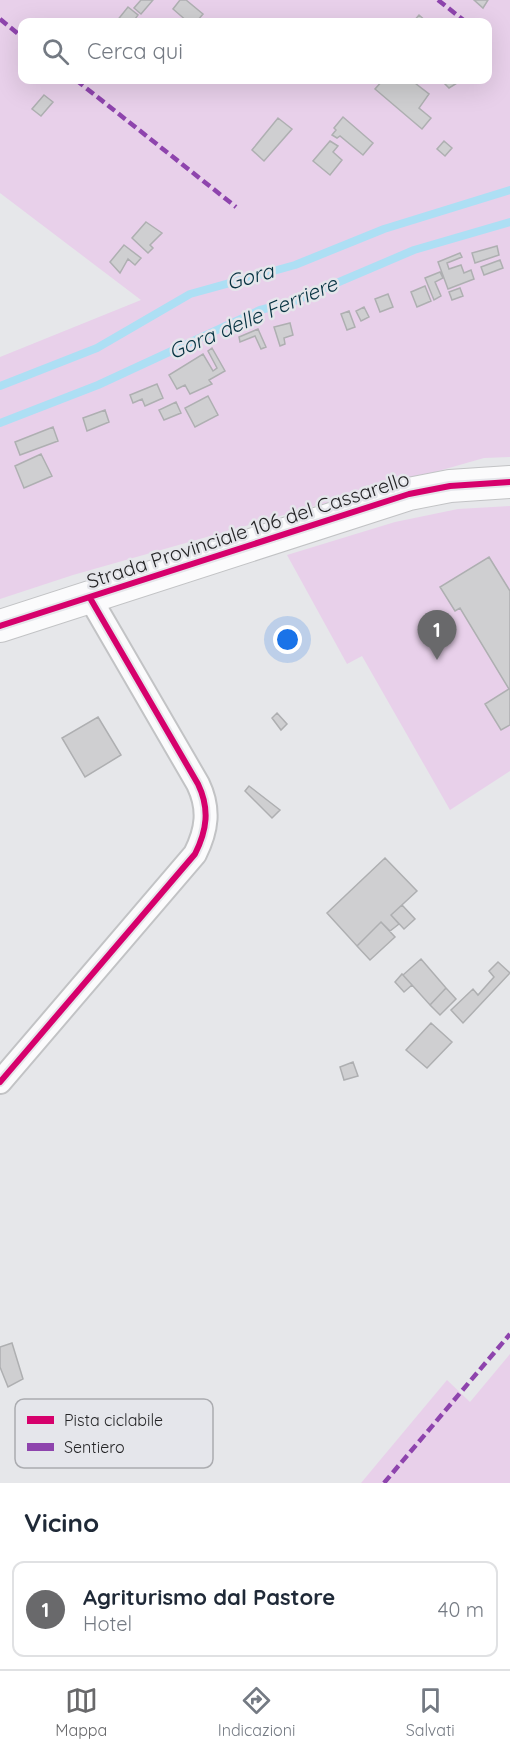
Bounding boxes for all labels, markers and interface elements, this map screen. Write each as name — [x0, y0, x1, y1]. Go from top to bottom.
search box — [18, 18, 492, 84]
icon: search — [39, 35, 72, 68]
text: Cerca qui — [87, 37, 183, 65]
water label: Gora — [223, 257, 278, 295]
water label: Gora delle Ferriere — [164, 269, 342, 364]
street label: Strada Provinciale 106 del Cassarello — [83, 465, 412, 594]
pin: 1 — [418, 610, 456, 660]
your location — [273, 625, 302, 654]
legend — [15, 1399, 213, 1468]
text: Pista ciclabile — [64, 1410, 163, 1430]
text: Sentiero — [64, 1437, 125, 1457]
text: Vicino — [24, 1506, 99, 1539]
text: Agriturismo dal Pastore — [83, 1583, 335, 1611]
text: 1 — [42, 1597, 49, 1622]
text: 40 m — [438, 1597, 484, 1622]
text: Hotel — [83, 1611, 132, 1636]
tab: Mappa — [55, 1684, 107, 1740]
tab: Indicazioni — [218, 1684, 295, 1740]
tab: Salvati — [406, 1684, 455, 1740]

